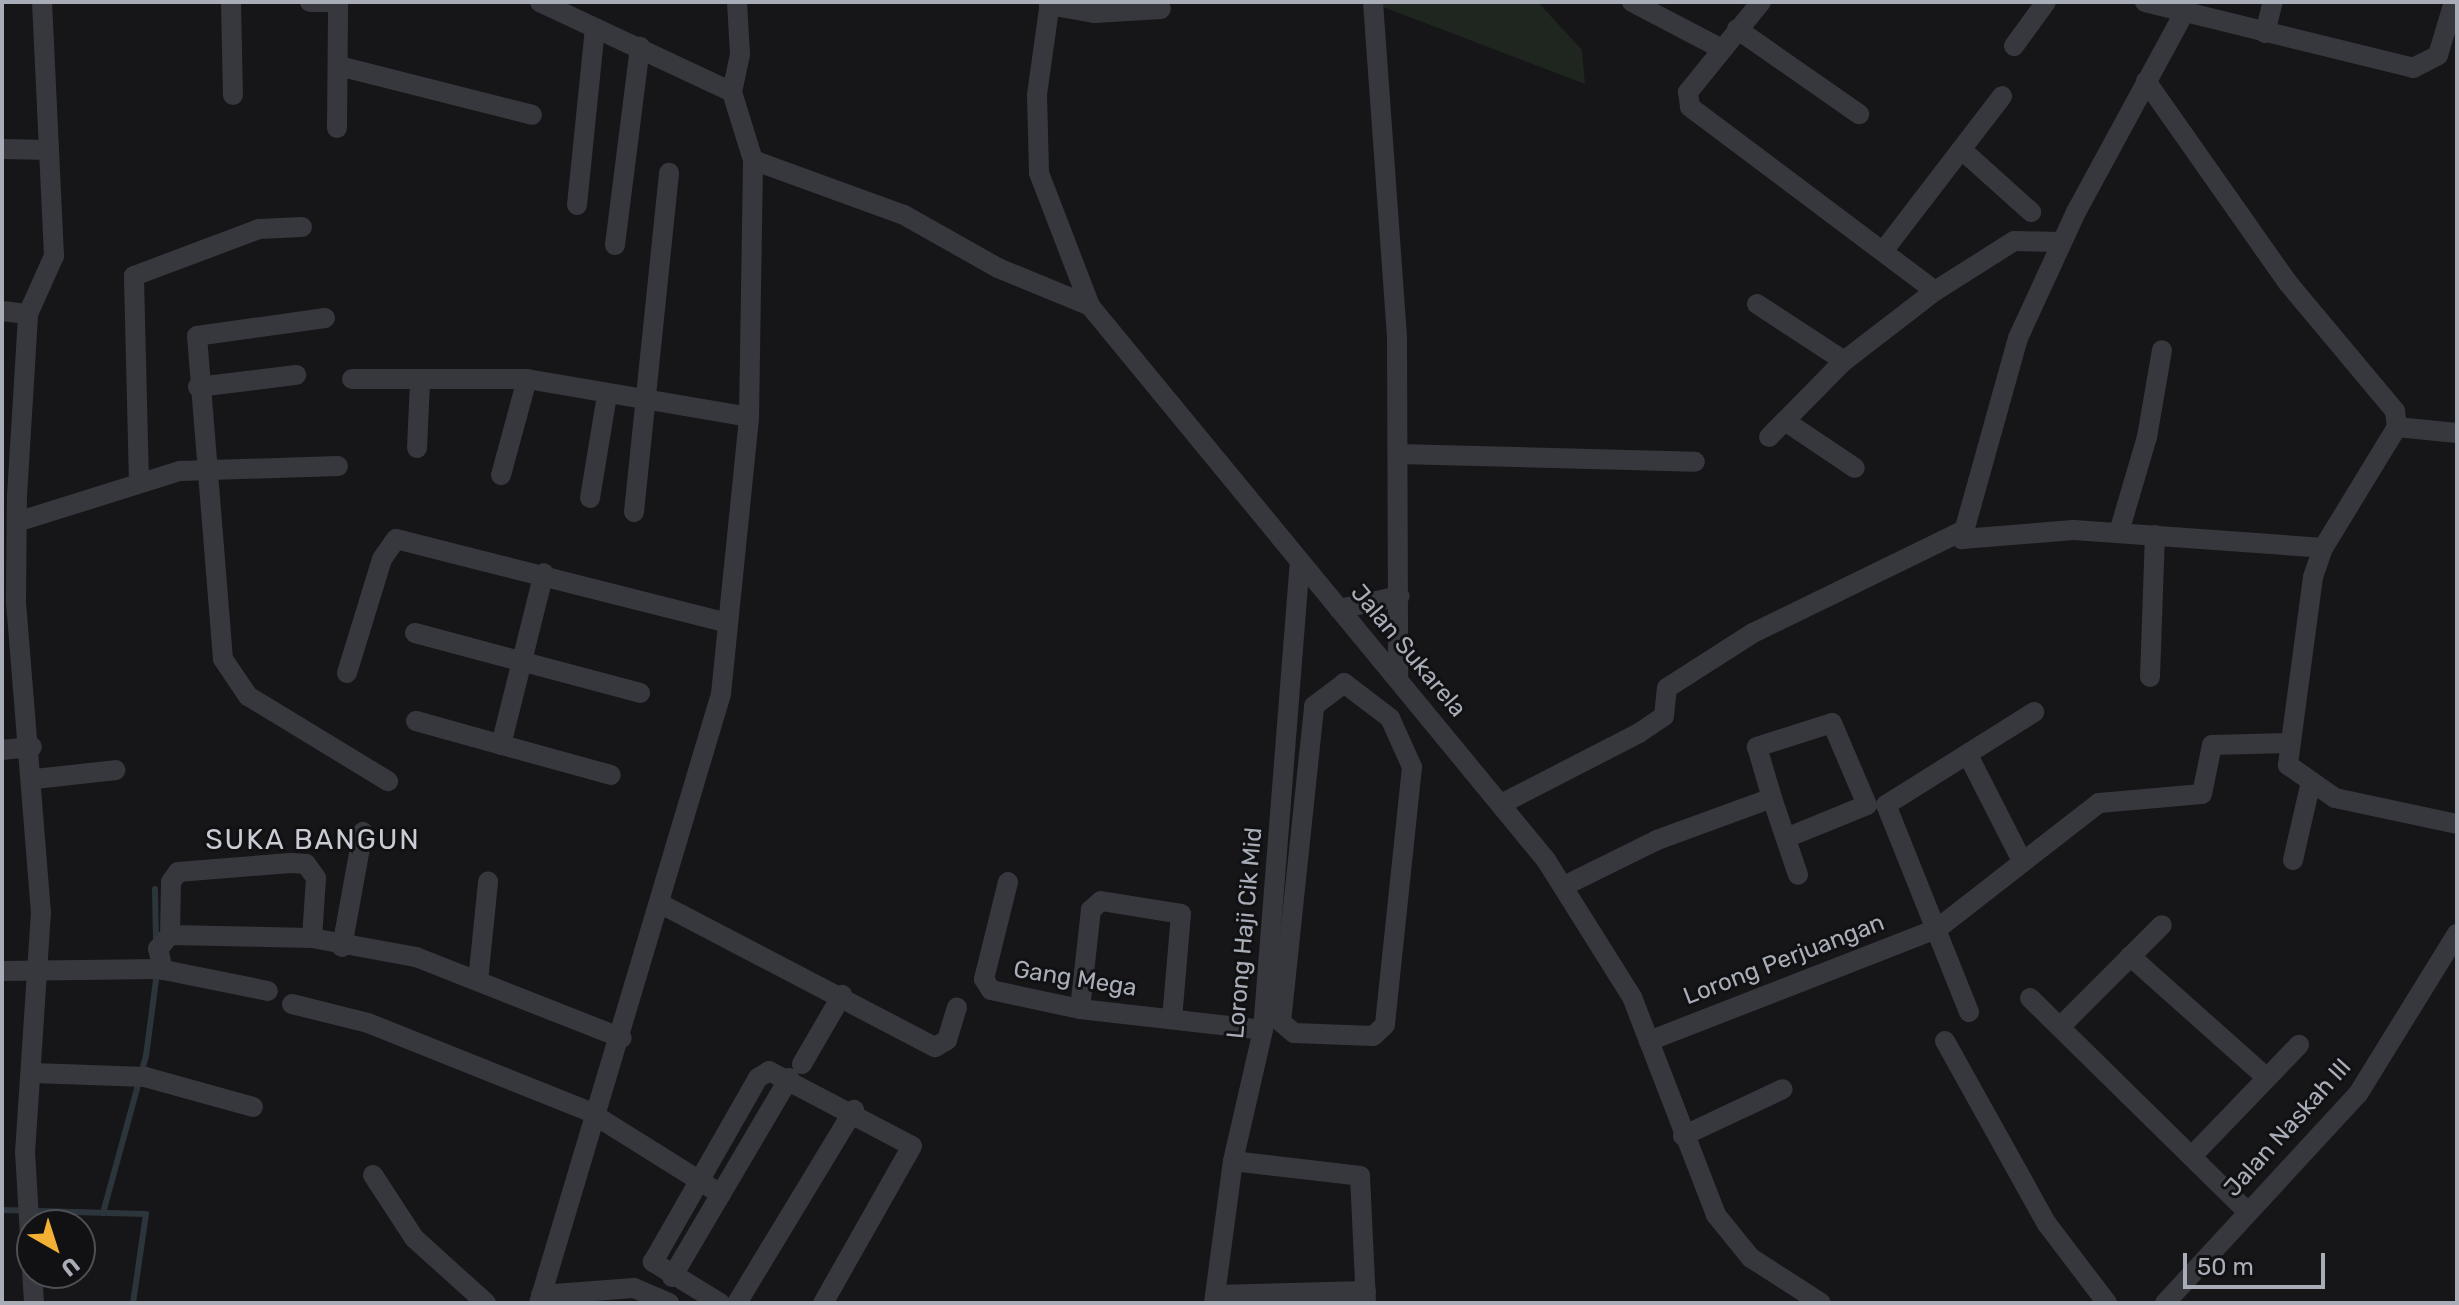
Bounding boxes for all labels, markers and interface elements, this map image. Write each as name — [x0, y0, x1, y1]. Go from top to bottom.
street label: Jalan Sukarela — [1344, 579, 1472, 723]
district label: SUKA BANGUN — [205, 823, 421, 857]
street label: Lorong Haji Cik Mid — [1221, 826, 1269, 1040]
street label: Lorong Perjuangan — [1680, 908, 1888, 1012]
street label: Gang Mega — [1011, 955, 1139, 1003]
street label: Jalan Naskah III — [2219, 1053, 2357, 1203]
north arrow — [16, 1209, 96, 1289]
scale bar — [2187, 1237, 2329, 1287]
text: U — [55, 1251, 85, 1282]
text: 50 m — [2197, 1253, 2254, 1281]

